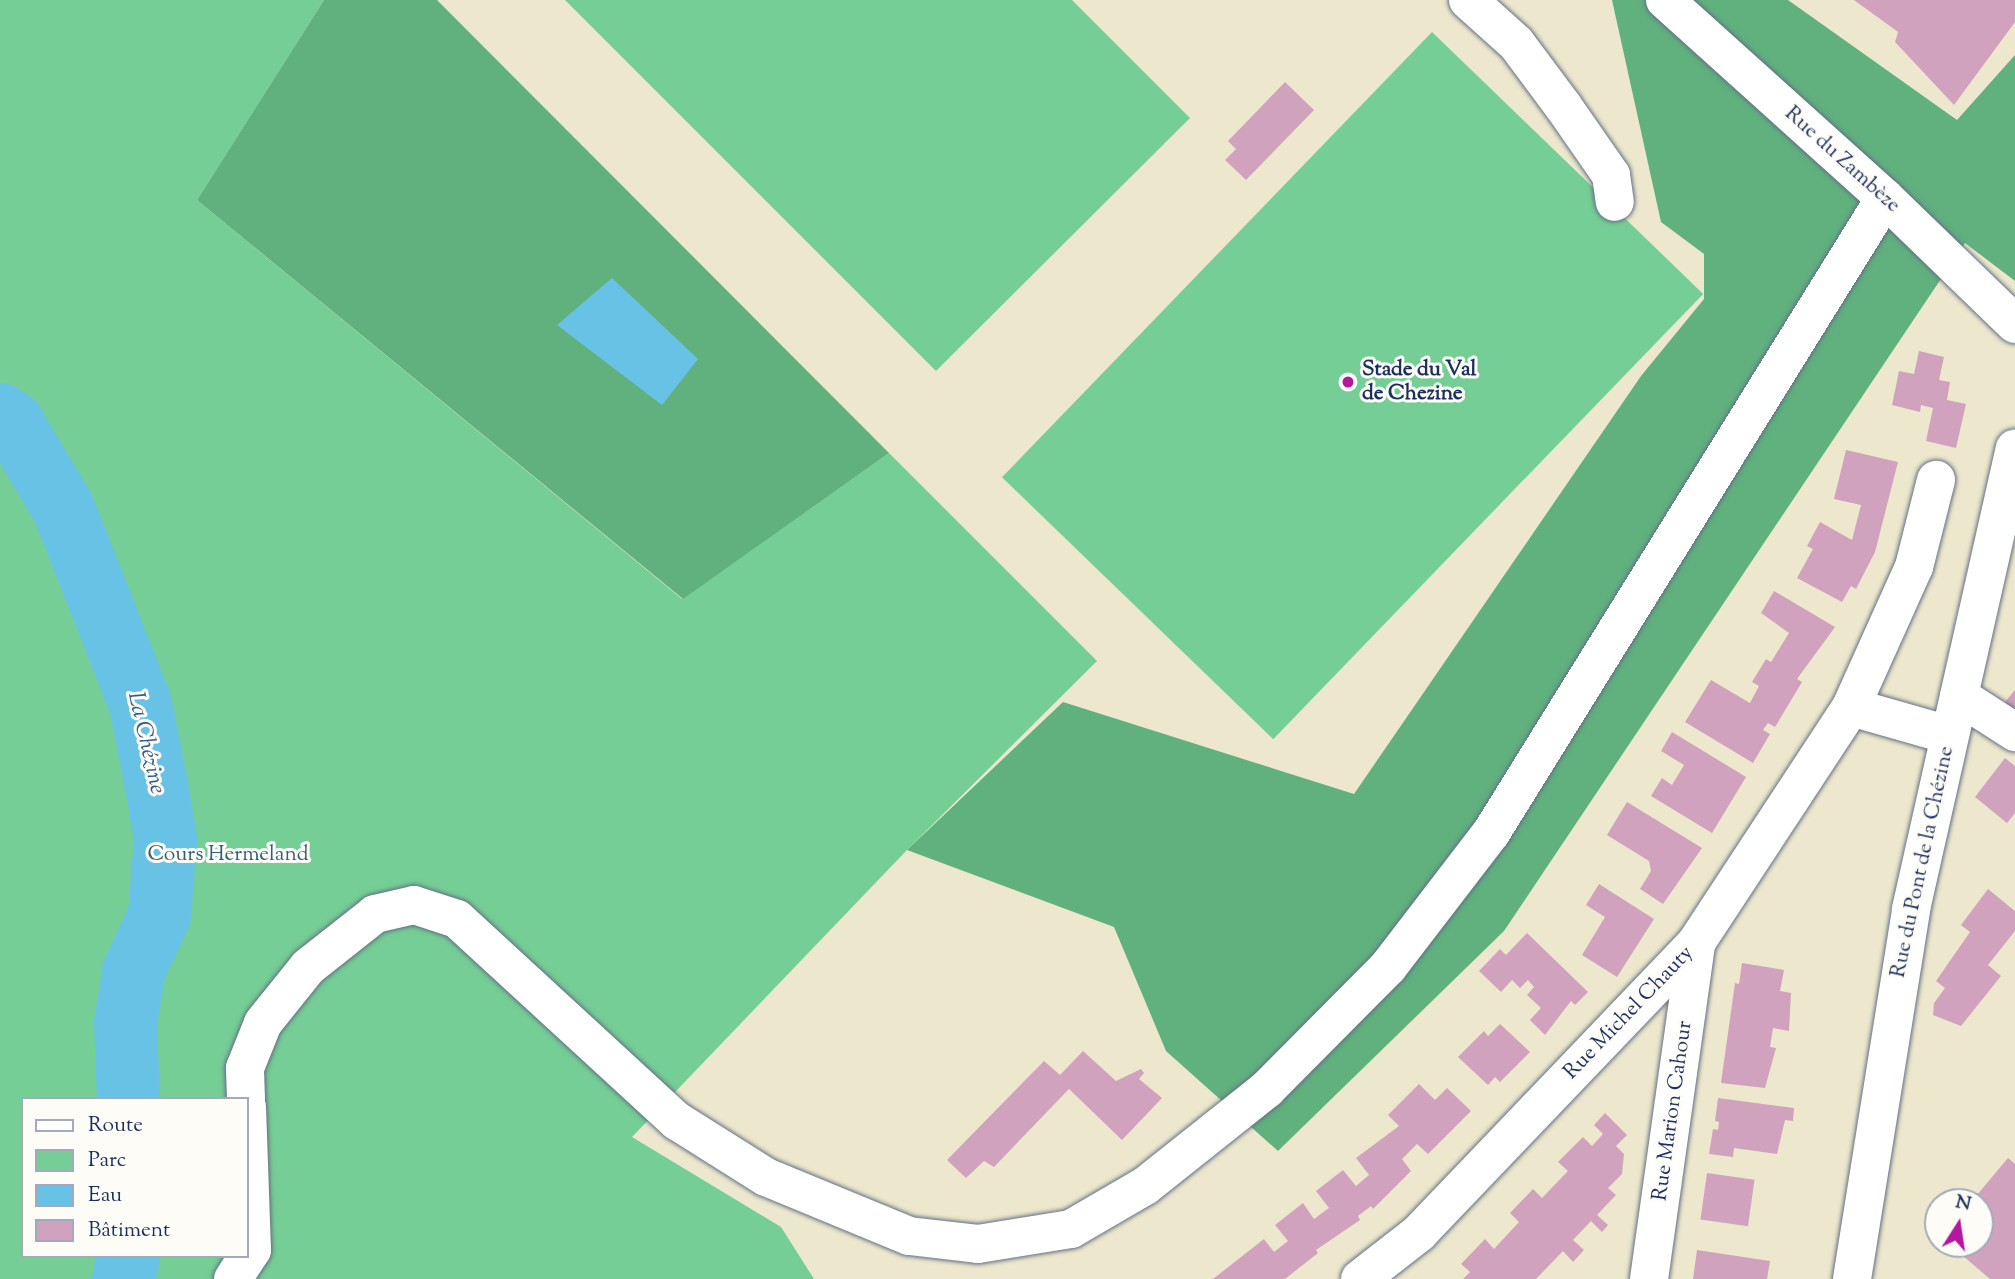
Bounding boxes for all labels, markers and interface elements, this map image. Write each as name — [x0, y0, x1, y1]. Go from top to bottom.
street label: Rue du Zambèze — [1779, 102, 1905, 218]
place label: Stade du Val de Chezine — [1362, 357, 1476, 407]
marker: Stade du Val de Chezine — [1340, 374, 1356, 390]
water label: La Chézine — [120, 689, 170, 797]
street label: Rue du Pont de la Chézine — [1886, 744, 1960, 980]
park label: Cours Hermeland — [147, 842, 309, 868]
street label: Rue Michel Chauty — [1559, 941, 1699, 1085]
street label: Rue Marion Cahour — [1648, 1019, 1698, 1203]
legend — [21, 1097, 248, 1258]
text: Route — [88, 1111, 143, 1141]
text: Parc — [88, 1146, 126, 1176]
text: Eau — [88, 1181, 122, 1211]
north arrow — [1924, 1188, 1994, 1258]
text: N — [1953, 1189, 1973, 1219]
text: Bâtiment — [88, 1216, 170, 1246]

